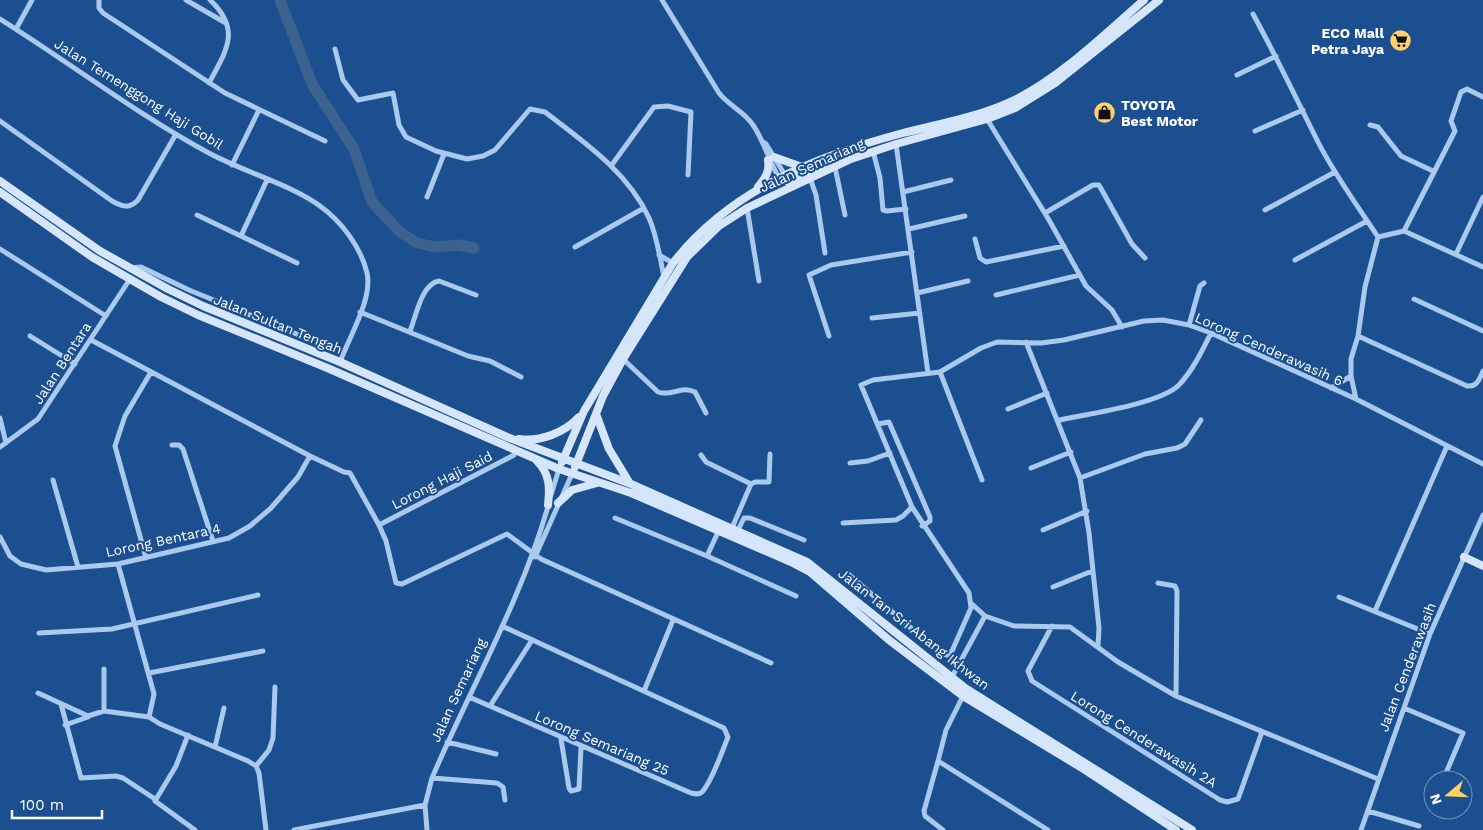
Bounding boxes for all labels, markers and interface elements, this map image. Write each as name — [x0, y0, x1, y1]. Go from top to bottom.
place label: ECO Mall Petra Jaya — [1311, 25, 1385, 57]
supermarket icon: ECO Mall Petra Jaya — [1388, 29, 1412, 53]
street label: Jalan Temenggong Haji Gobil — [52, 35, 227, 153]
place label: TOYOTA Best Motor — [1121, 97, 1198, 129]
shop icon: TOYOTA Best Motor — [1093, 101, 1117, 125]
street label: Jalan Semariang — [757, 134, 867, 195]
street label: Jalan Sultan Tengah — [211, 291, 345, 357]
street label: Lorong Cenderawasih 6 — [1192, 309, 1346, 389]
street label: Jalan Bentara — [30, 319, 94, 407]
street label: Lorong Haji Said — [389, 448, 495, 512]
street label: Lorong Bentara 4 — [104, 520, 222, 560]
street label: Jalan Tan Sri Abang Ikhwan — [835, 565, 993, 693]
street label: Jalan Cenderawasih — [1375, 600, 1439, 734]
street label: Jalan Semariang — [427, 635, 489, 745]
street label: Lorong Cenderawasih 2A — [1068, 687, 1220, 791]
street label: Lorong Semariang 25 — [532, 707, 672, 779]
north arrow — [1423, 770, 1473, 820]
scale bar — [12, 788, 102, 820]
text: N — [1426, 792, 1445, 807]
text: 100 m — [20, 796, 64, 814]

